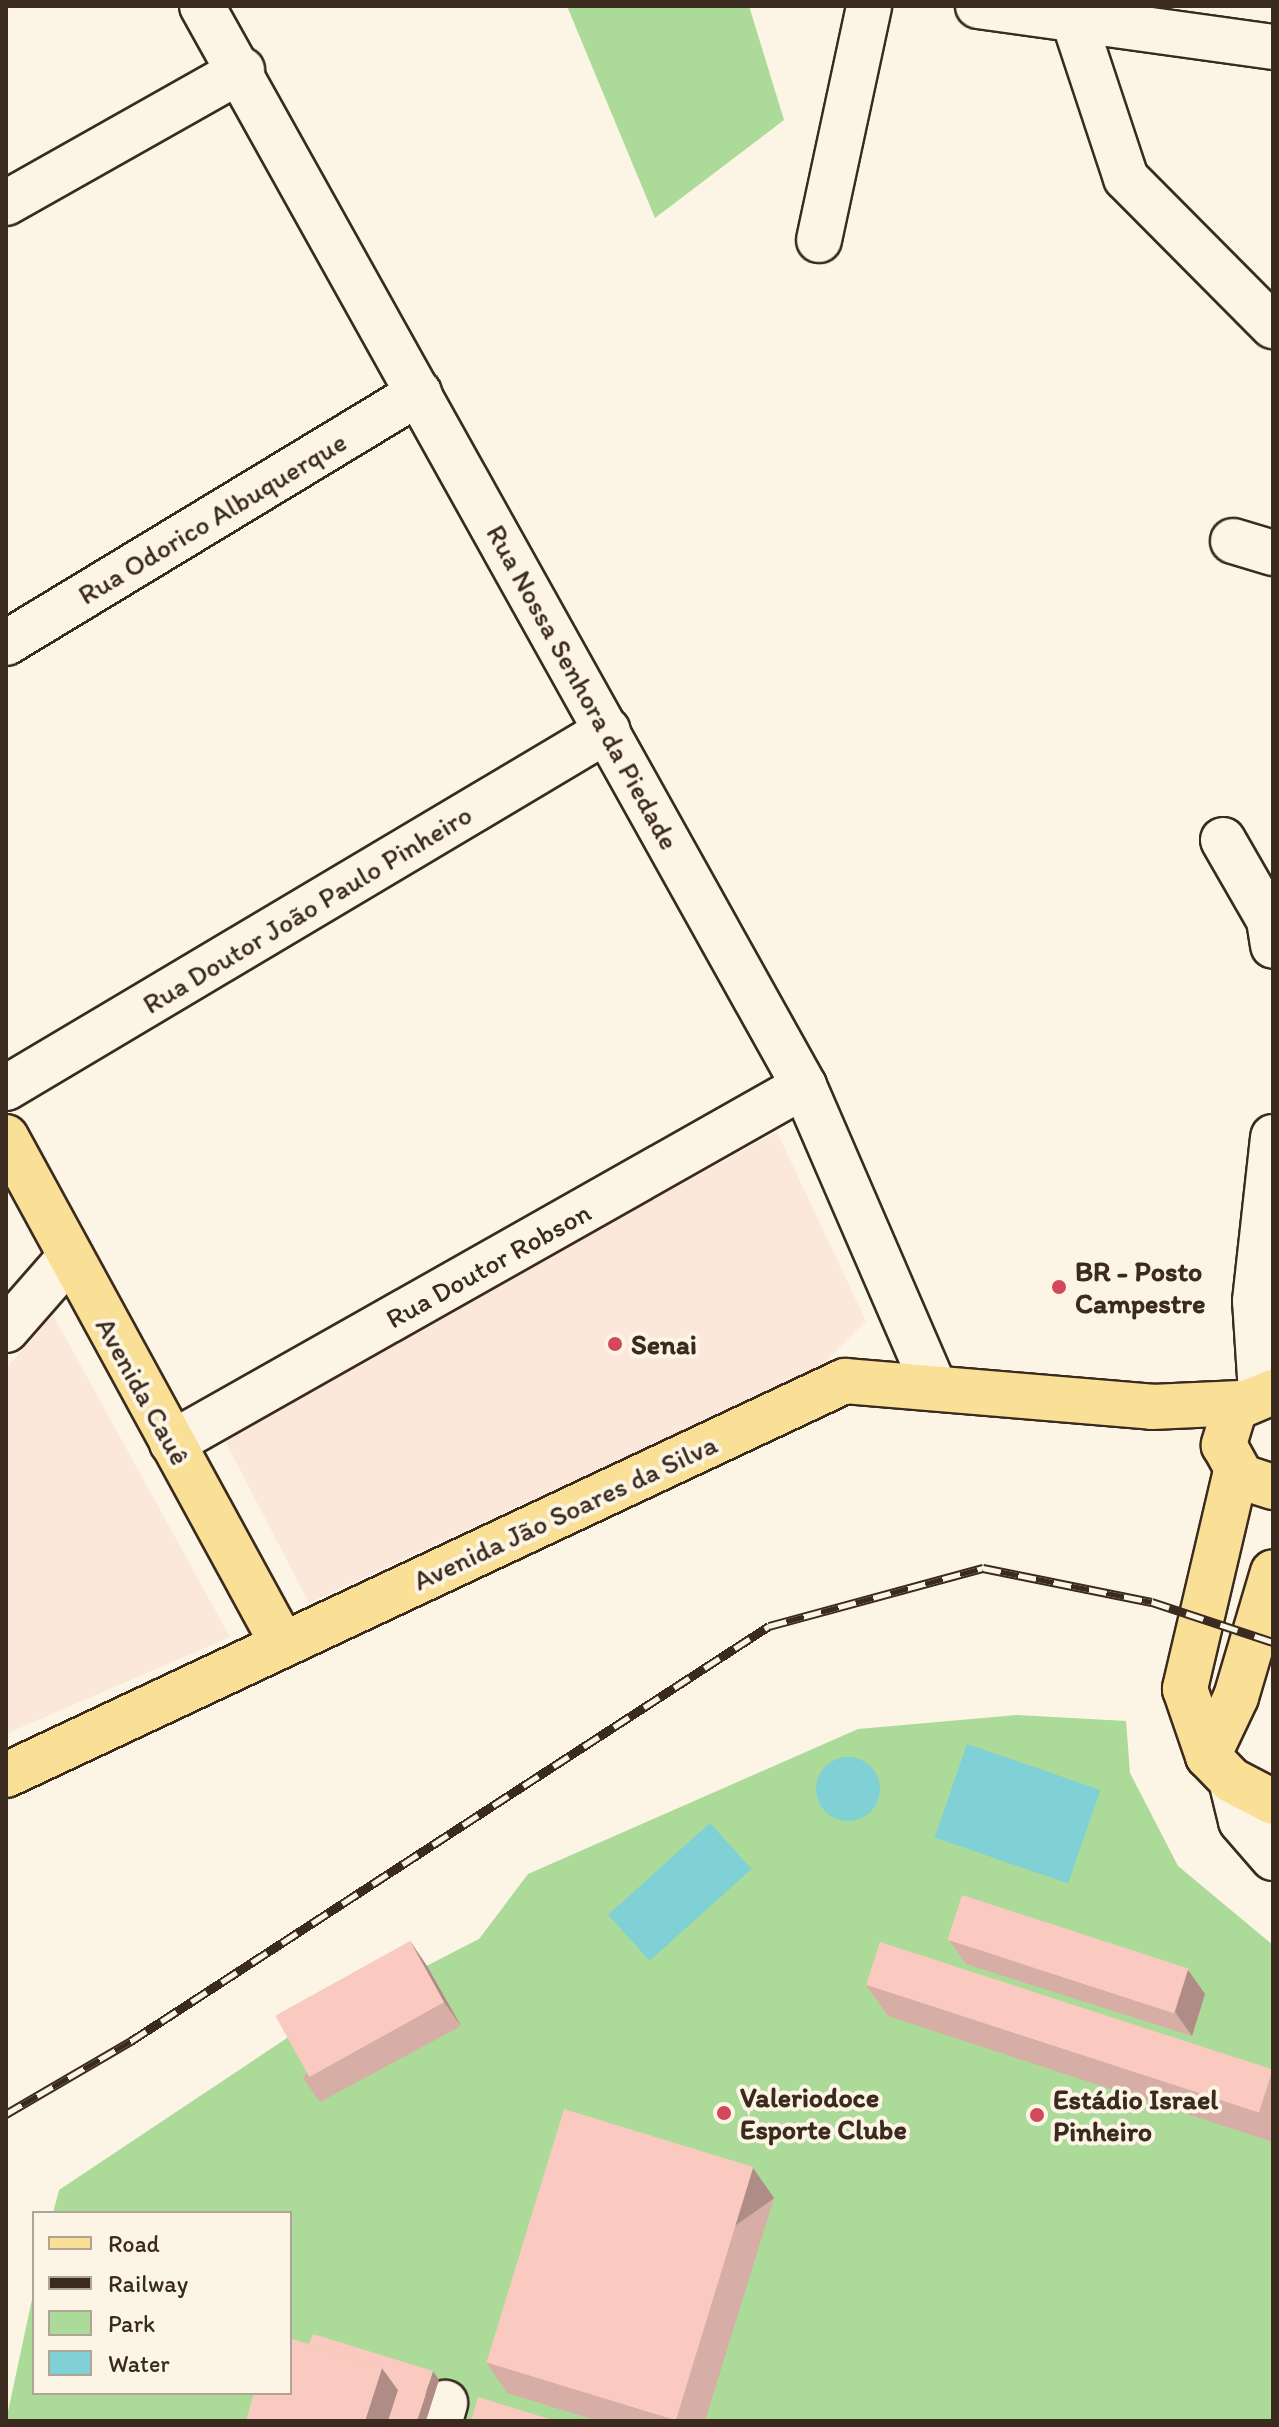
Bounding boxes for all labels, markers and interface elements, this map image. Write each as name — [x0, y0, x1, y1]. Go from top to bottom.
street label: Rua Odorico Albuquerque — [72, 425, 352, 611]
street label: Rua Nossa Senhora da Piedade — [479, 518, 687, 856]
street label: Rua Doutor João Paulo Pinheiro — [137, 797, 477, 1021]
street label: Rua Doutor Robson — [379, 1194, 597, 1336]
place label: BR - Posto Campestre — [1075, 1254, 1205, 1320]
marker: BR - Posto Campestre — [1050, 1278, 1068, 1296]
street label: Avenida Cauê — [89, 1311, 197, 1471]
place label: Senai — [631, 1327, 697, 1361]
marker: Senai — [606, 1335, 624, 1353]
street label: Avenida Jão Soares da Silva — [408, 1427, 722, 1597]
place label: Valeriodoce Esporte Clube — [740, 2080, 907, 2146]
place label: Estádio Israel Pinheiro — [1053, 2082, 1218, 2148]
marker: Valeriodoce Esporte Clube — [715, 2104, 733, 2122]
marker: Estádio Israel Pinheiro — [1028, 2106, 1046, 2124]
legend — [32, 2211, 292, 2395]
text: Road — [108, 2229, 160, 2258]
text: Railway — [108, 2269, 188, 2298]
text: Park — [108, 2309, 155, 2338]
text: Water — [108, 2349, 170, 2378]

